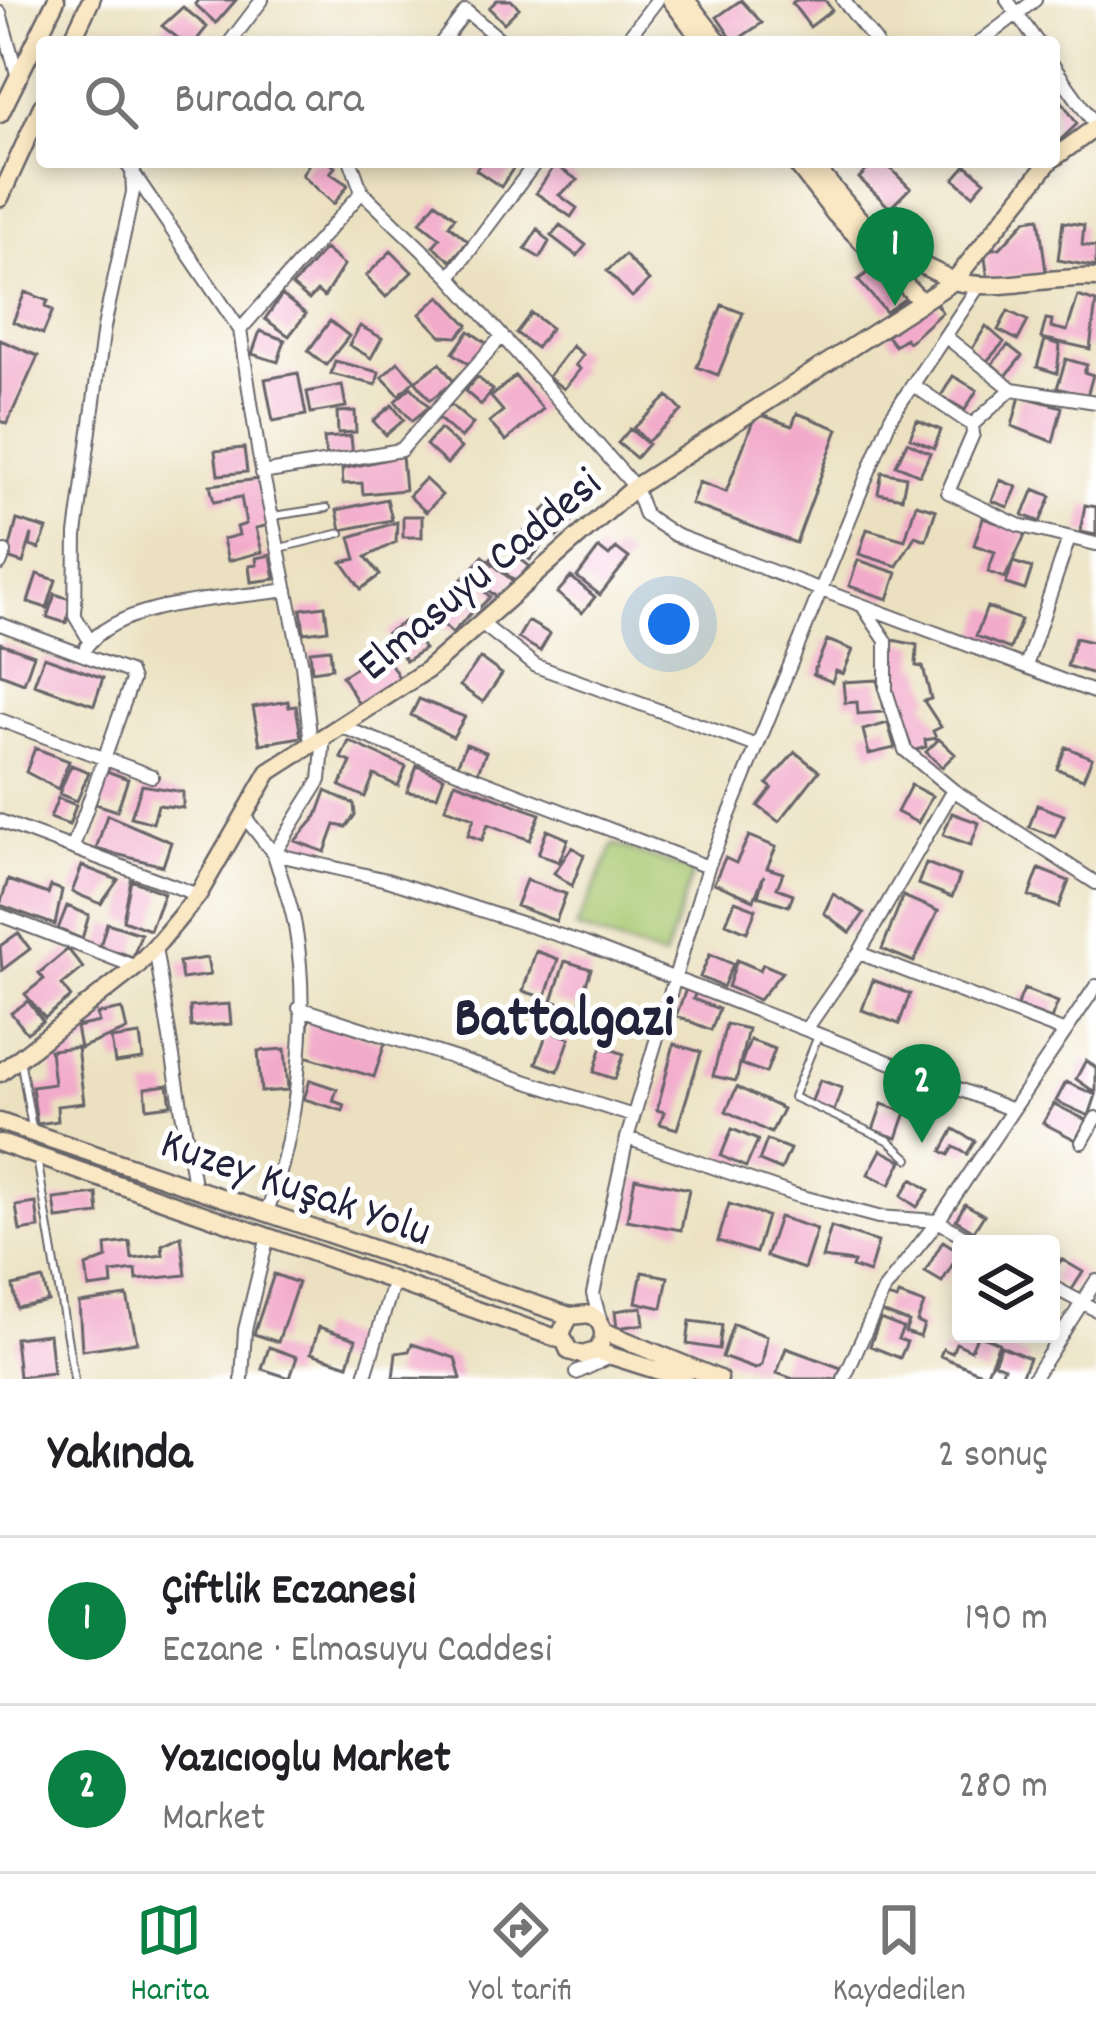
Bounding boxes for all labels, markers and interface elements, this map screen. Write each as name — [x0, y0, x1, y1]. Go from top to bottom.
search box — [36, 36, 1060, 168]
icon: search — [78, 69, 144, 135]
text: Burada ara — [174, 70, 364, 134]
pin: 1 — [856, 207, 934, 306]
street label: Elmasuyu Caddesi — [345, 456, 618, 699]
your location — [639, 594, 699, 654]
district label: Battalgazi — [454, 982, 675, 1064]
pin: 2 — [883, 1044, 961, 1143]
street label: Kuzey Kuşak Yolu — [151, 1115, 438, 1267]
map controls — [952, 1235, 1060, 1343]
button: layers — [952, 1235, 1060, 1343]
text: Yakında — [48, 1421, 192, 1493]
text: 2 sonuç — [938, 1430, 1048, 1485]
text: Çiftlik Eczanesi — [162, 1561, 416, 1625]
text: 1 — [83, 1593, 91, 1648]
text: 190 m — [965, 1593, 1048, 1648]
text: Eczane · Elmasuyu Caddesi — [162, 1625, 552, 1680]
text: Yazıcıoglu Market — [162, 1729, 451, 1793]
text: 2 — [78, 1761, 96, 1816]
text: 280 m — [958, 1761, 1048, 1816]
text: Market — [162, 1793, 265, 1848]
tab: Harita — [130, 1897, 208, 2016]
tab: Yol tarifi — [469, 1897, 572, 2016]
tab: Kaydedilen — [833, 1897, 966, 2016]

